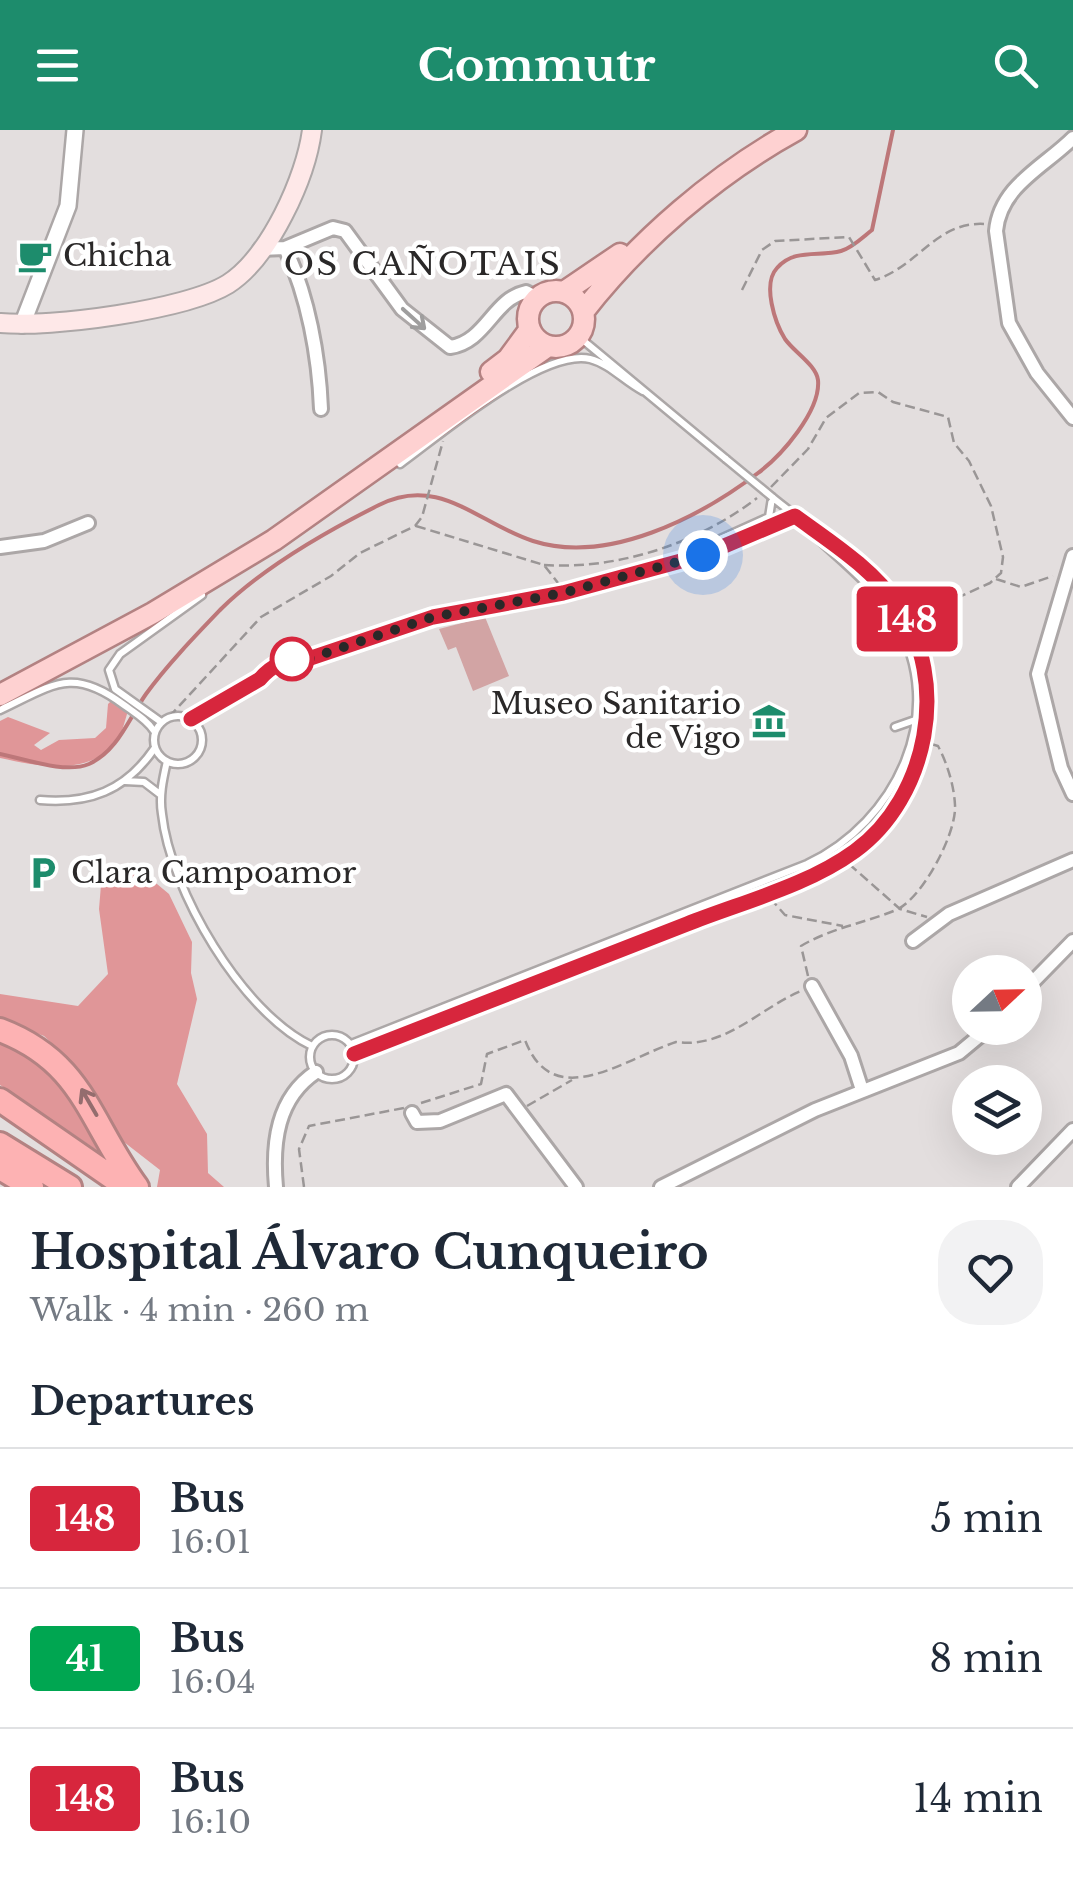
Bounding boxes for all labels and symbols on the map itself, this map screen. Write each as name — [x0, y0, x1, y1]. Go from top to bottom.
cafe icon: Chicha — [16, 237, 54, 275]
place label: Chicha — [63, 237, 172, 274]
district label: OS CAÑOTAIS — [284, 244, 562, 284]
one-way arrow — [401, 308, 426, 331]
your location — [678, 530, 728, 580]
line badge: 148 — [850, 586, 964, 652]
unlabelled marker — [271, 638, 313, 680]
place label: Museo Sanitario de Vigo — [491, 685, 741, 756]
museum icon: Museo Sanitario de Vigo — [750, 702, 788, 740]
parking icon: Clara Campoamor — [24, 854, 62, 892]
place label: Clara Campoamor — [71, 854, 357, 891]
north arrow — [952, 955, 1042, 1045]
one-way arrow — [78, 1088, 98, 1118]

